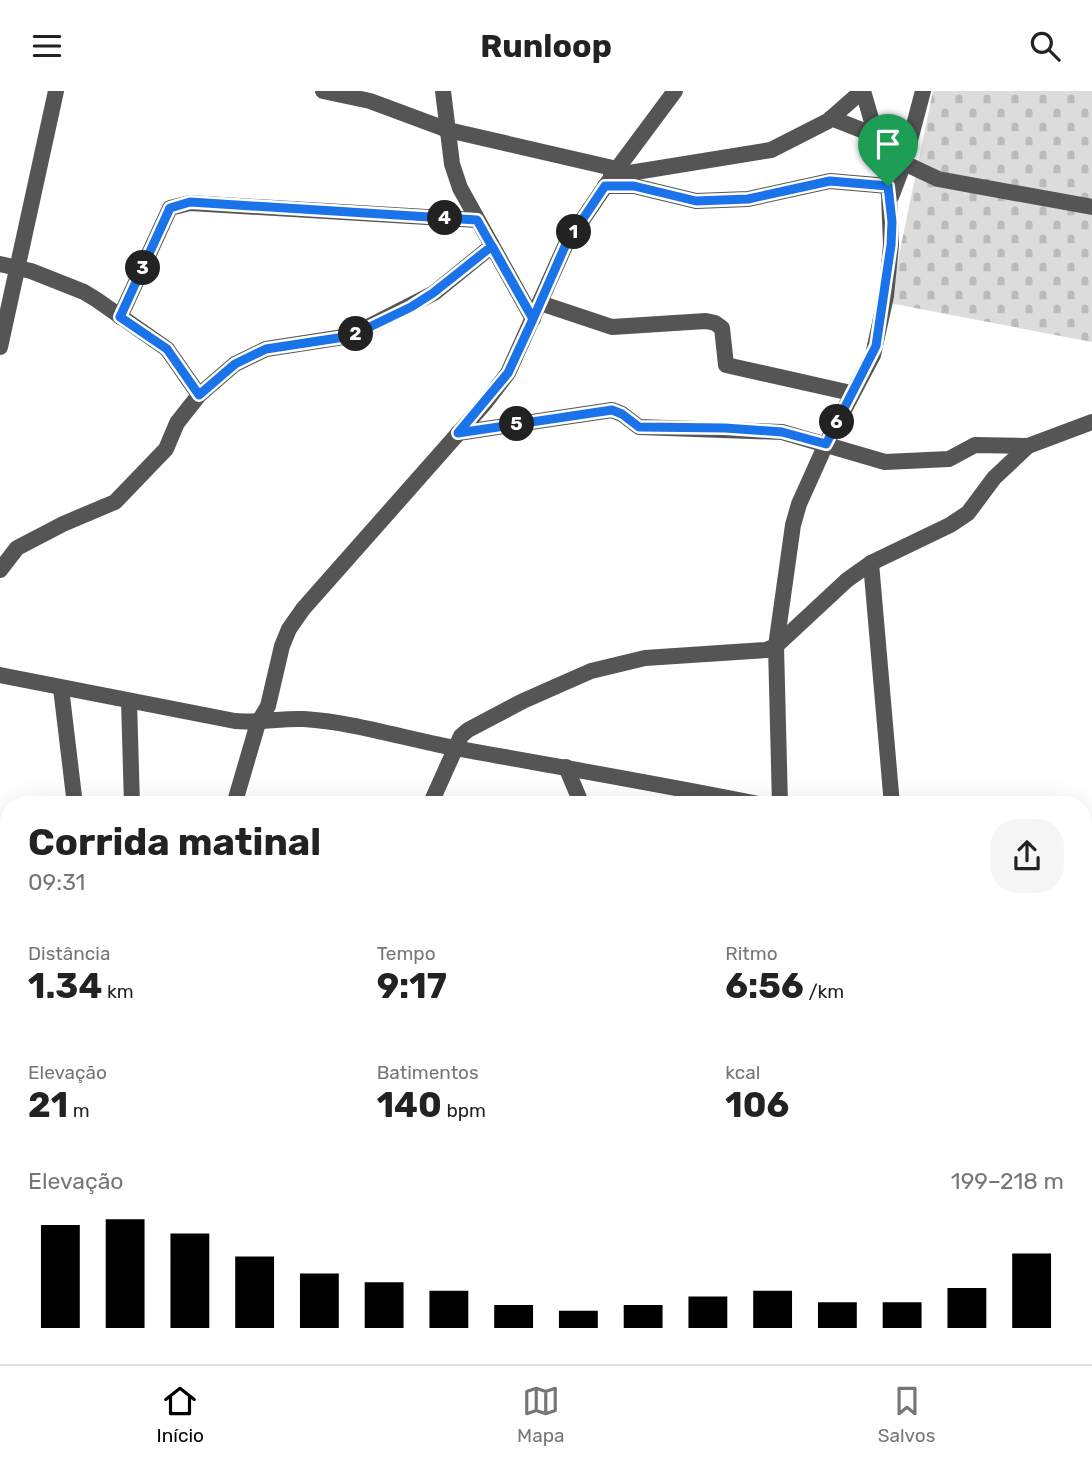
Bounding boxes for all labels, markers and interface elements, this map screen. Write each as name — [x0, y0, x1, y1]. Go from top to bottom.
icon: menu — [28, 27, 66, 65]
text: Runloop — [480, 27, 612, 65]
icon: search — [1026, 27, 1064, 65]
pin — [858, 114, 918, 186]
icon: arrive — [869, 125, 907, 163]
pin: 4 — [428, 201, 462, 235]
text: 4 — [438, 206, 451, 229]
pin: 1 — [556, 215, 592, 249]
text: 1 — [569, 220, 578, 243]
pin: 3 — [125, 251, 160, 285]
text: 3 — [136, 256, 149, 279]
pin: 2 — [338, 317, 374, 351]
text: 2 — [349, 322, 362, 345]
pin: 6 — [820, 405, 854, 439]
pin: 5 — [500, 407, 534, 441]
text: 6 — [830, 410, 843, 433]
text: 5 — [510, 412, 523, 435]
text: Corrida matinal — [28, 819, 321, 865]
button: share — [990, 819, 1064, 893]
text: 09:31 — [28, 868, 85, 896]
text: Distância — [28, 942, 110, 965]
text: Tempo — [377, 942, 436, 965]
text: Ritmo — [725, 942, 778, 965]
text: 1.34 — [28, 965, 102, 1007]
text: 9:17 — [377, 965, 447, 1007]
text: 6:56 — [725, 965, 804, 1007]
text: km — [102, 980, 134, 1003]
text: /km — [804, 980, 844, 1003]
text: Elevação — [28, 1061, 107, 1084]
text: Batimentos — [377, 1061, 479, 1084]
text: kcal — [725, 1061, 760, 1084]
text: 21 — [28, 1084, 68, 1126]
text: 140 — [377, 1084, 442, 1126]
text: 106 — [725, 1084, 789, 1126]
text: m — [68, 1099, 90, 1122]
text: bpm — [442, 1099, 486, 1122]
text: Elevação — [28, 1167, 124, 1195]
text: 199–218 m — [951, 1167, 1064, 1195]
tab: Início — [157, 1382, 204, 1447]
tab: Mapa — [517, 1382, 564, 1447]
tab: Salvos — [878, 1382, 935, 1447]

